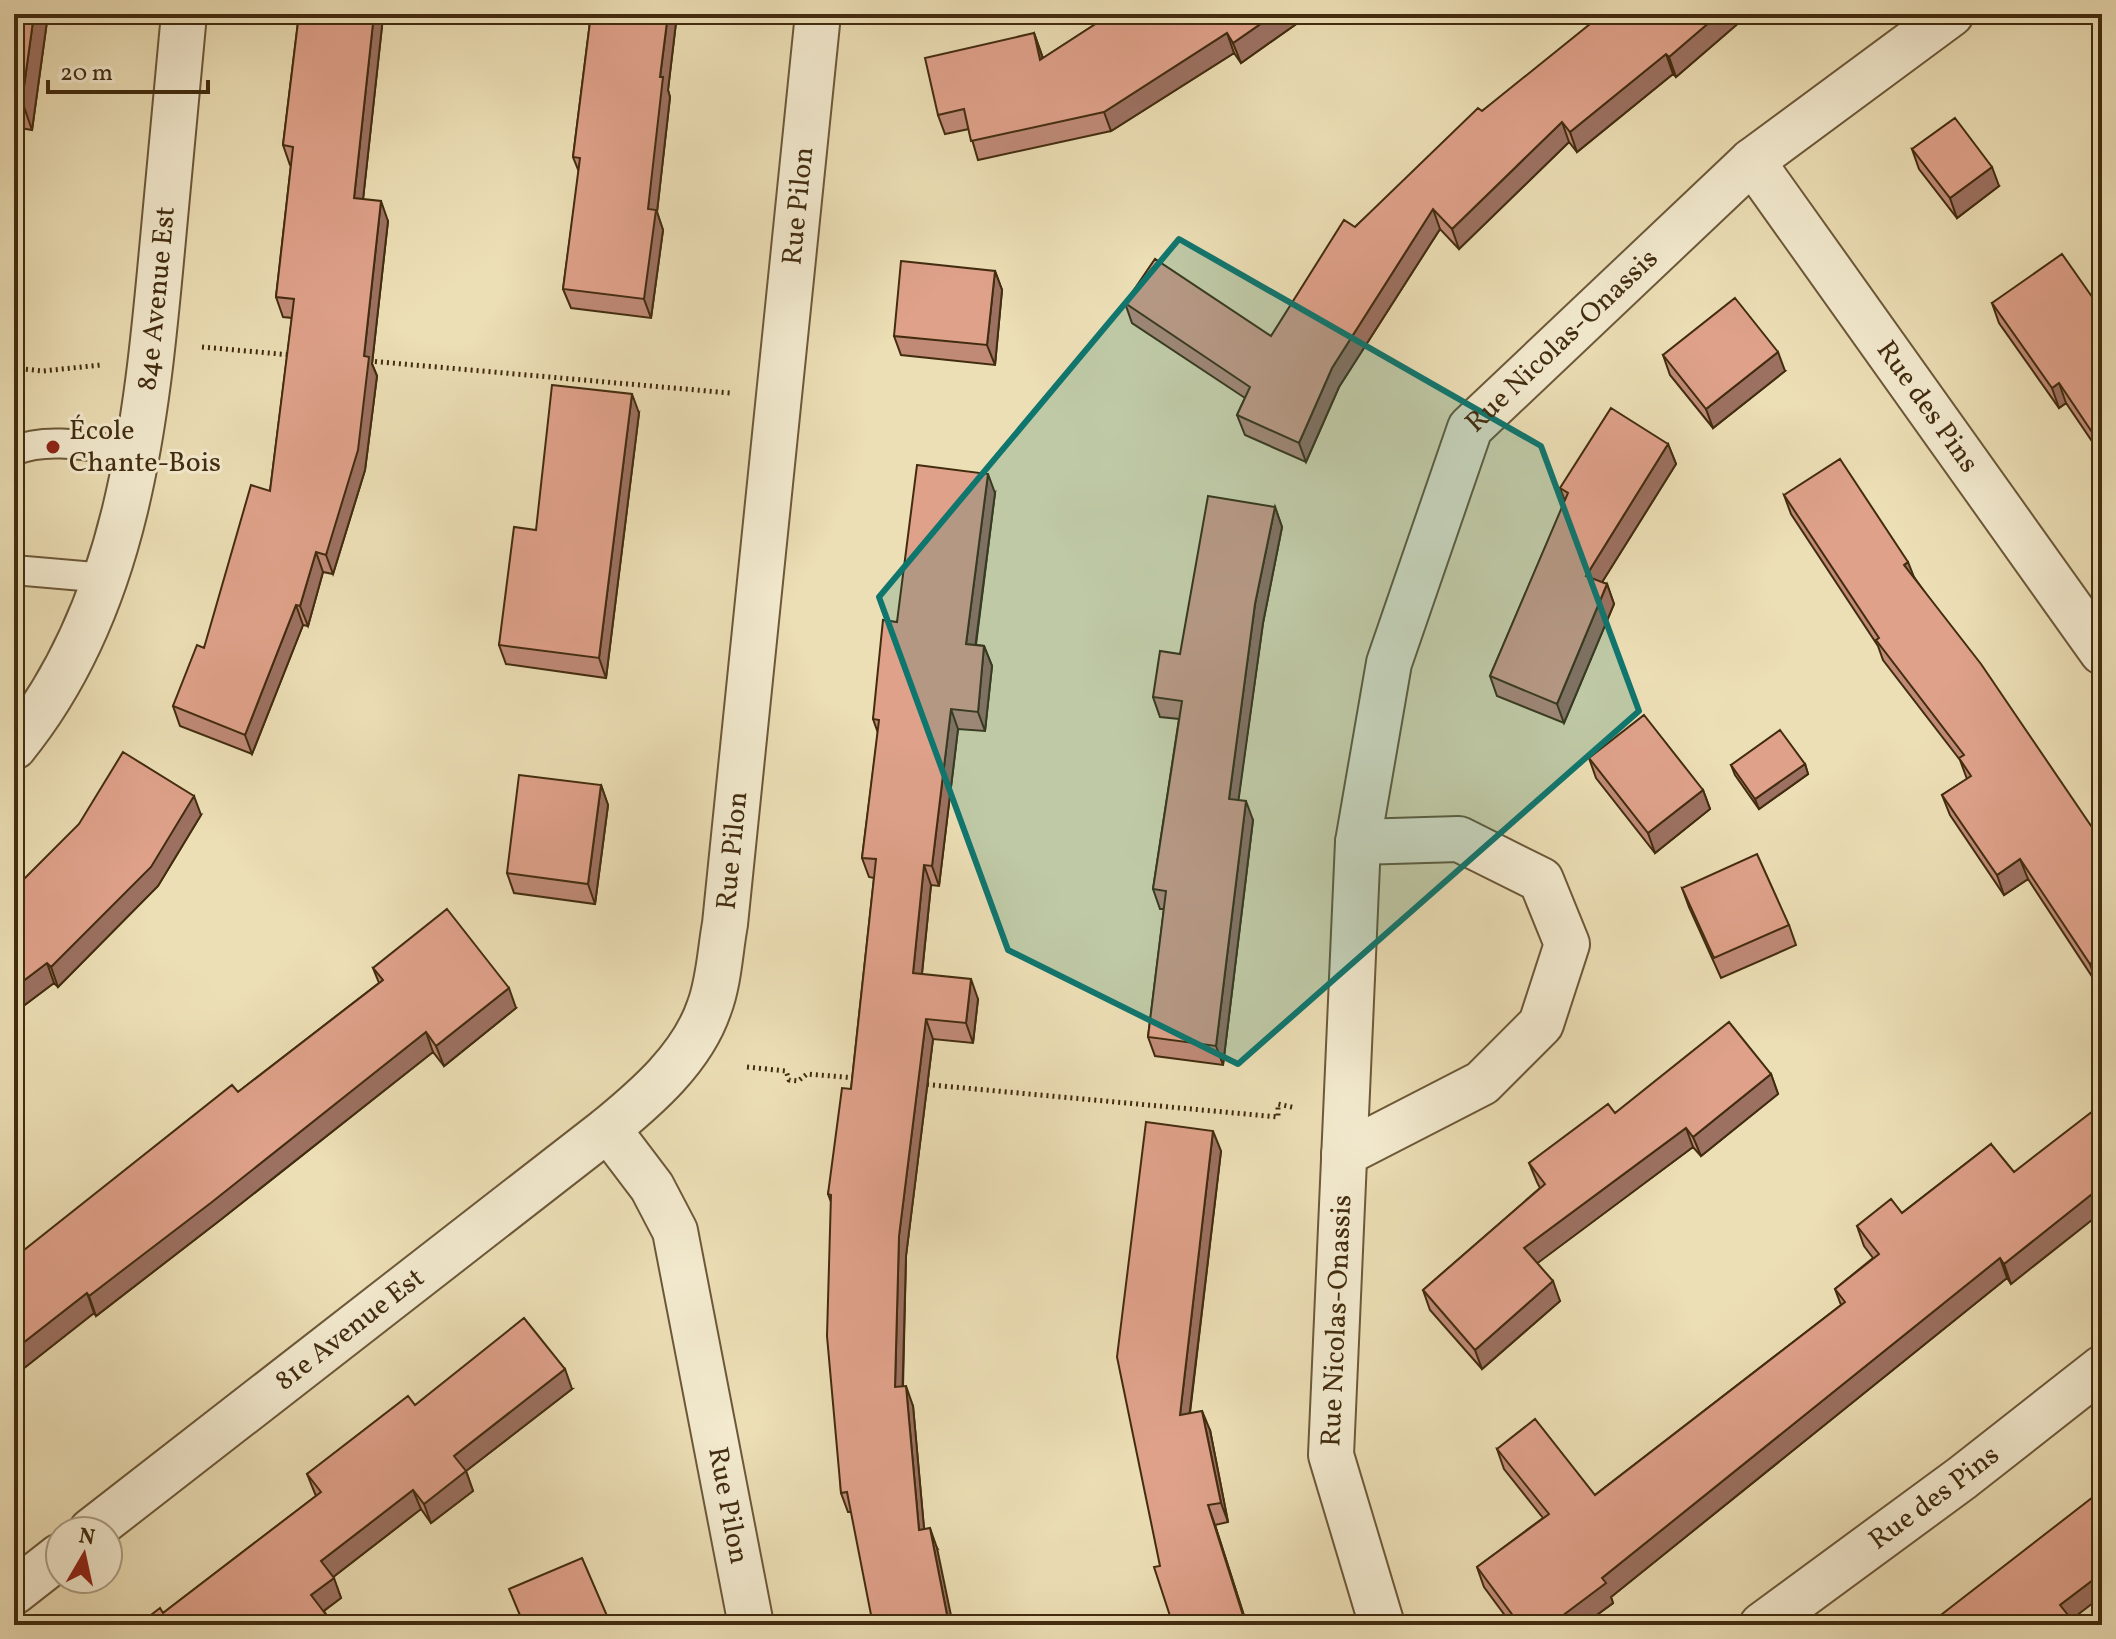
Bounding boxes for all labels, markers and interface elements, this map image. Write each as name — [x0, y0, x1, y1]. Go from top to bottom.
scale bar — [48, 44, 208, 94]
text: 20 m — [60, 57, 113, 91]
street label: Rue Pilon — [773, 145, 824, 267]
street label: 84e Avenue Est — [128, 205, 185, 393]
street label: Rue Nicolas-Onassis — [1457, 240, 1667, 442]
street label: Rue des Pins — [1867, 333, 1988, 481]
place label: École Chante-Bois — [69, 412, 221, 483]
marker: École Chante-Bois — [44, 438, 62, 456]
street label: Rue Pilon — [707, 790, 758, 912]
street label: Rue Nicolas-Onassis — [1312, 1194, 1362, 1448]
street label: 81e Avenue Est — [267, 1259, 433, 1400]
street label: Rue des Pins — [1861, 1436, 2008, 1560]
street label: Rue Pilon — [698, 1444, 758, 1567]
north arrow — [44, 1515, 124, 1595]
text: N — [76, 1521, 97, 1554]

